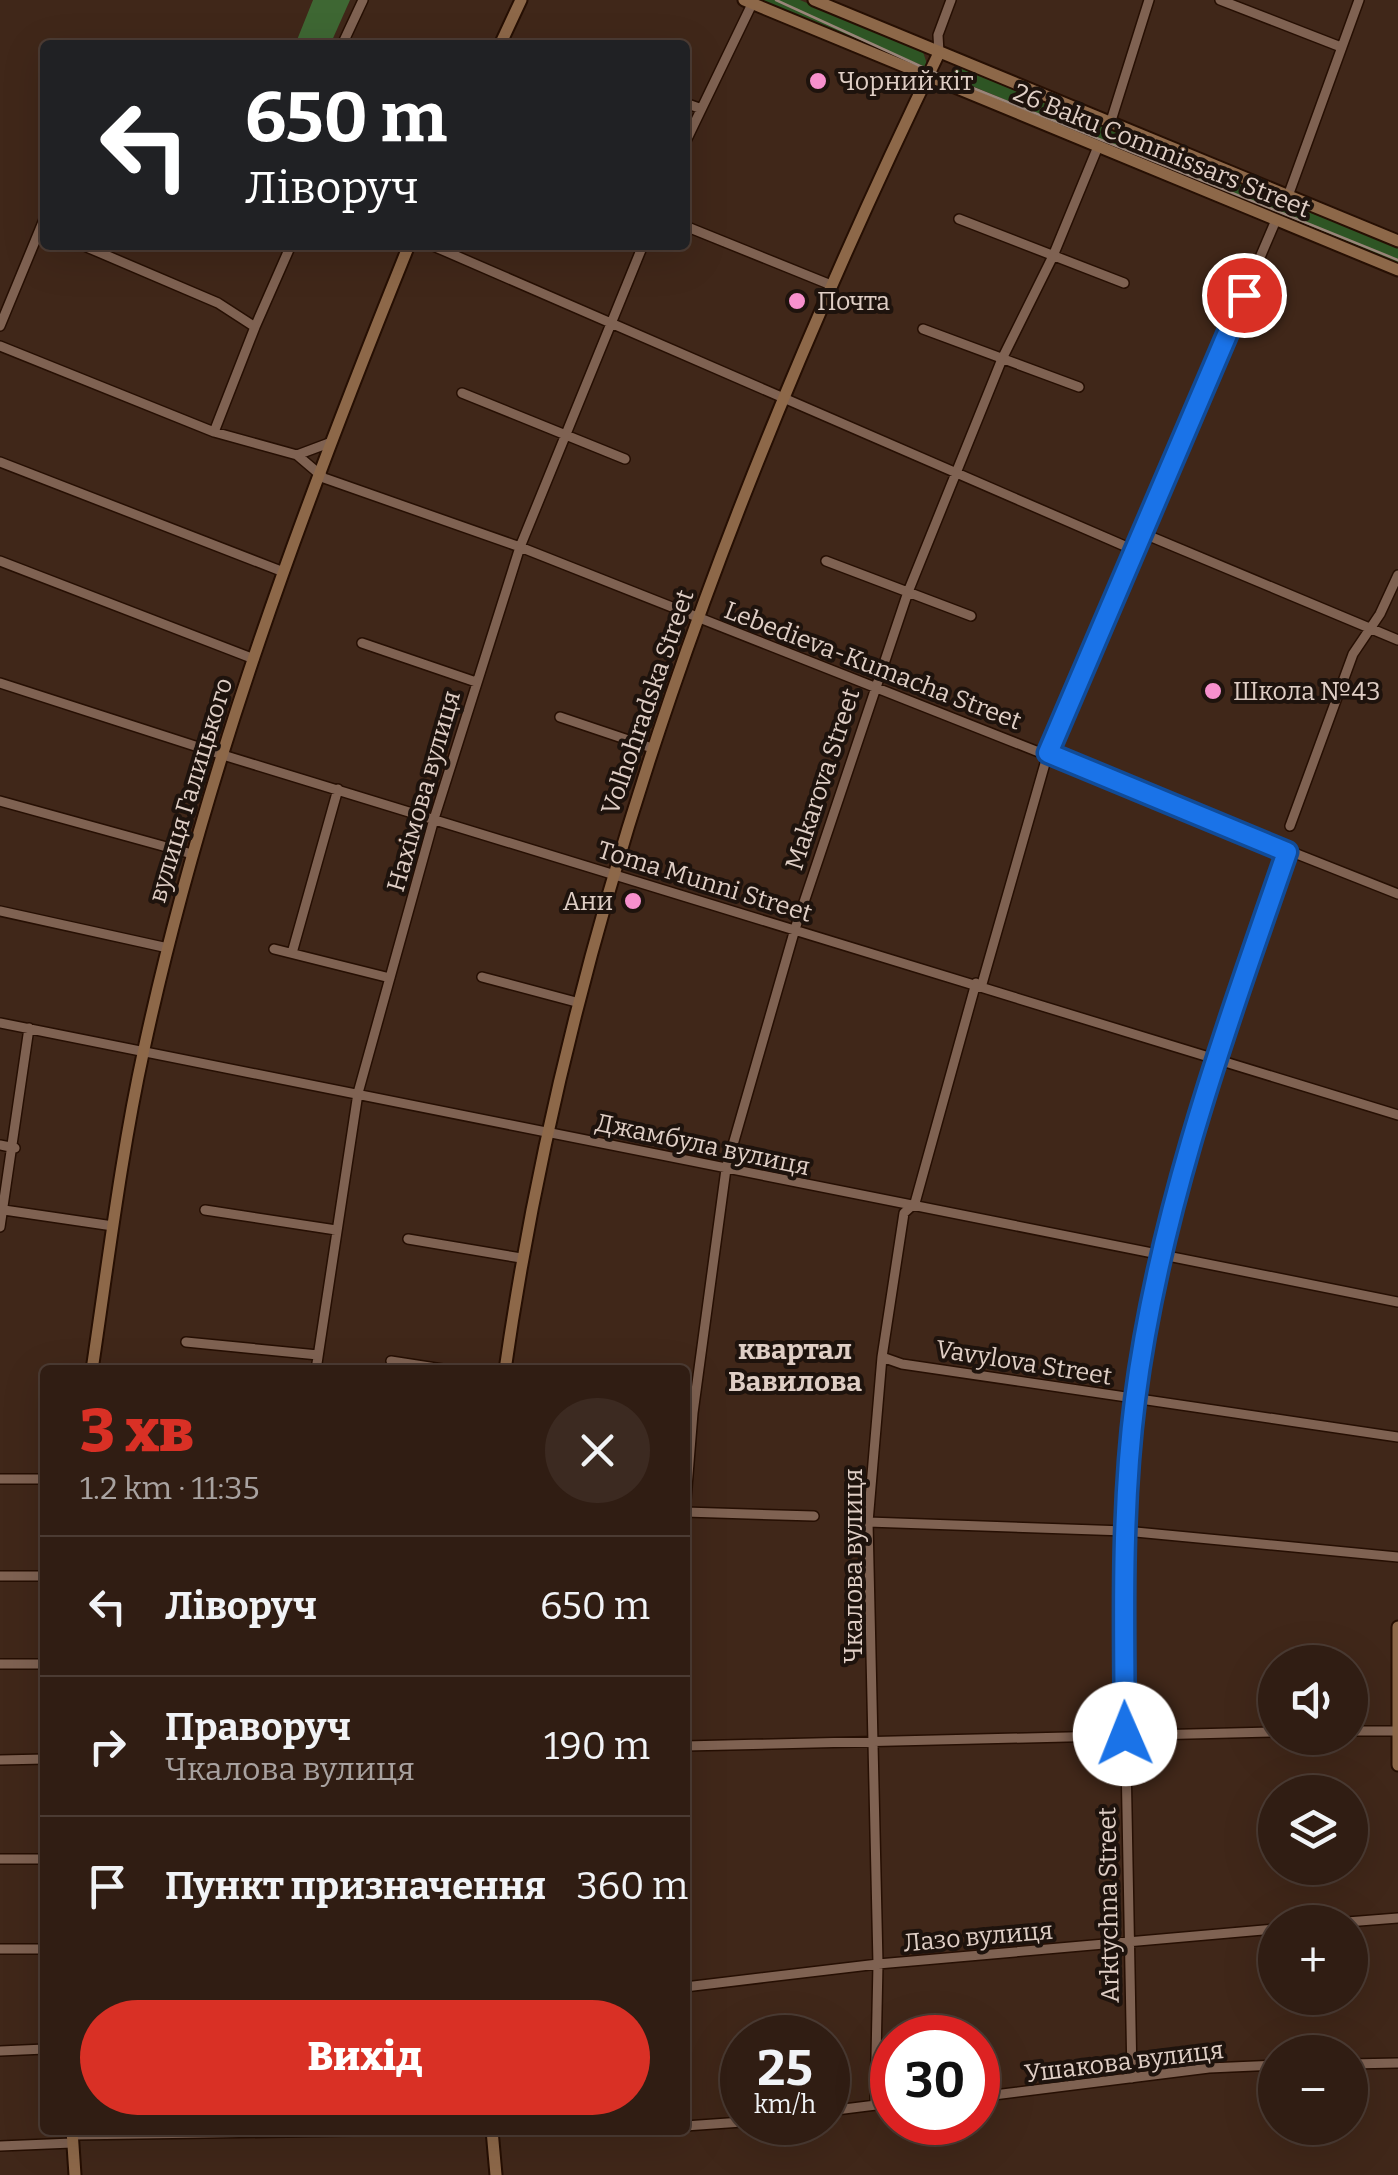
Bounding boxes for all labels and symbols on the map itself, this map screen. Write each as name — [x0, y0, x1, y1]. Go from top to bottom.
place label: Чорний кіт — [838, 67, 973, 97]
marker: Чорний кіт — [807, 70, 829, 92]
street label: 26 Baku Commissars Street — [1009, 78, 1315, 224]
pin — [1202, 253, 1287, 338]
place label: Почта — [817, 287, 890, 317]
marker: Почта — [786, 290, 808, 312]
street label: Volhohradska Street — [595, 586, 701, 819]
street label: Lebedieva-Kumacha Street — [720, 595, 1025, 737]
street label: вулиця Галицького — [143, 674, 239, 906]
place label: Школа №43 — [1233, 677, 1380, 707]
marker: Школа №43 — [1202, 680, 1224, 702]
street label: Makarova Street — [779, 685, 866, 874]
street label: Нахімова вулиця — [381, 687, 467, 895]
street label: Toma Munni Street — [594, 835, 816, 929]
place label: Ани — [563, 887, 613, 917]
marker: Ани — [622, 890, 644, 912]
street label: Джамбула вулиця — [593, 1108, 812, 1182]
district label: квартал Вавилова — [728, 1333, 862, 1398]
street label: Vavylova Street — [934, 1334, 1114, 1392]
street label: Чкалова вулиця — [839, 1468, 869, 1664]
position arrow — [1073, 1682, 1177, 1786]
street label: Arktychna Street — [1092, 1807, 1126, 2003]
street label: Лазо вулиця — [902, 1916, 1054, 1958]
speed limit sign: 30 — [870, 2015, 1000, 2145]
street label: Ушакова вулиця — [1023, 2035, 1225, 2089]

